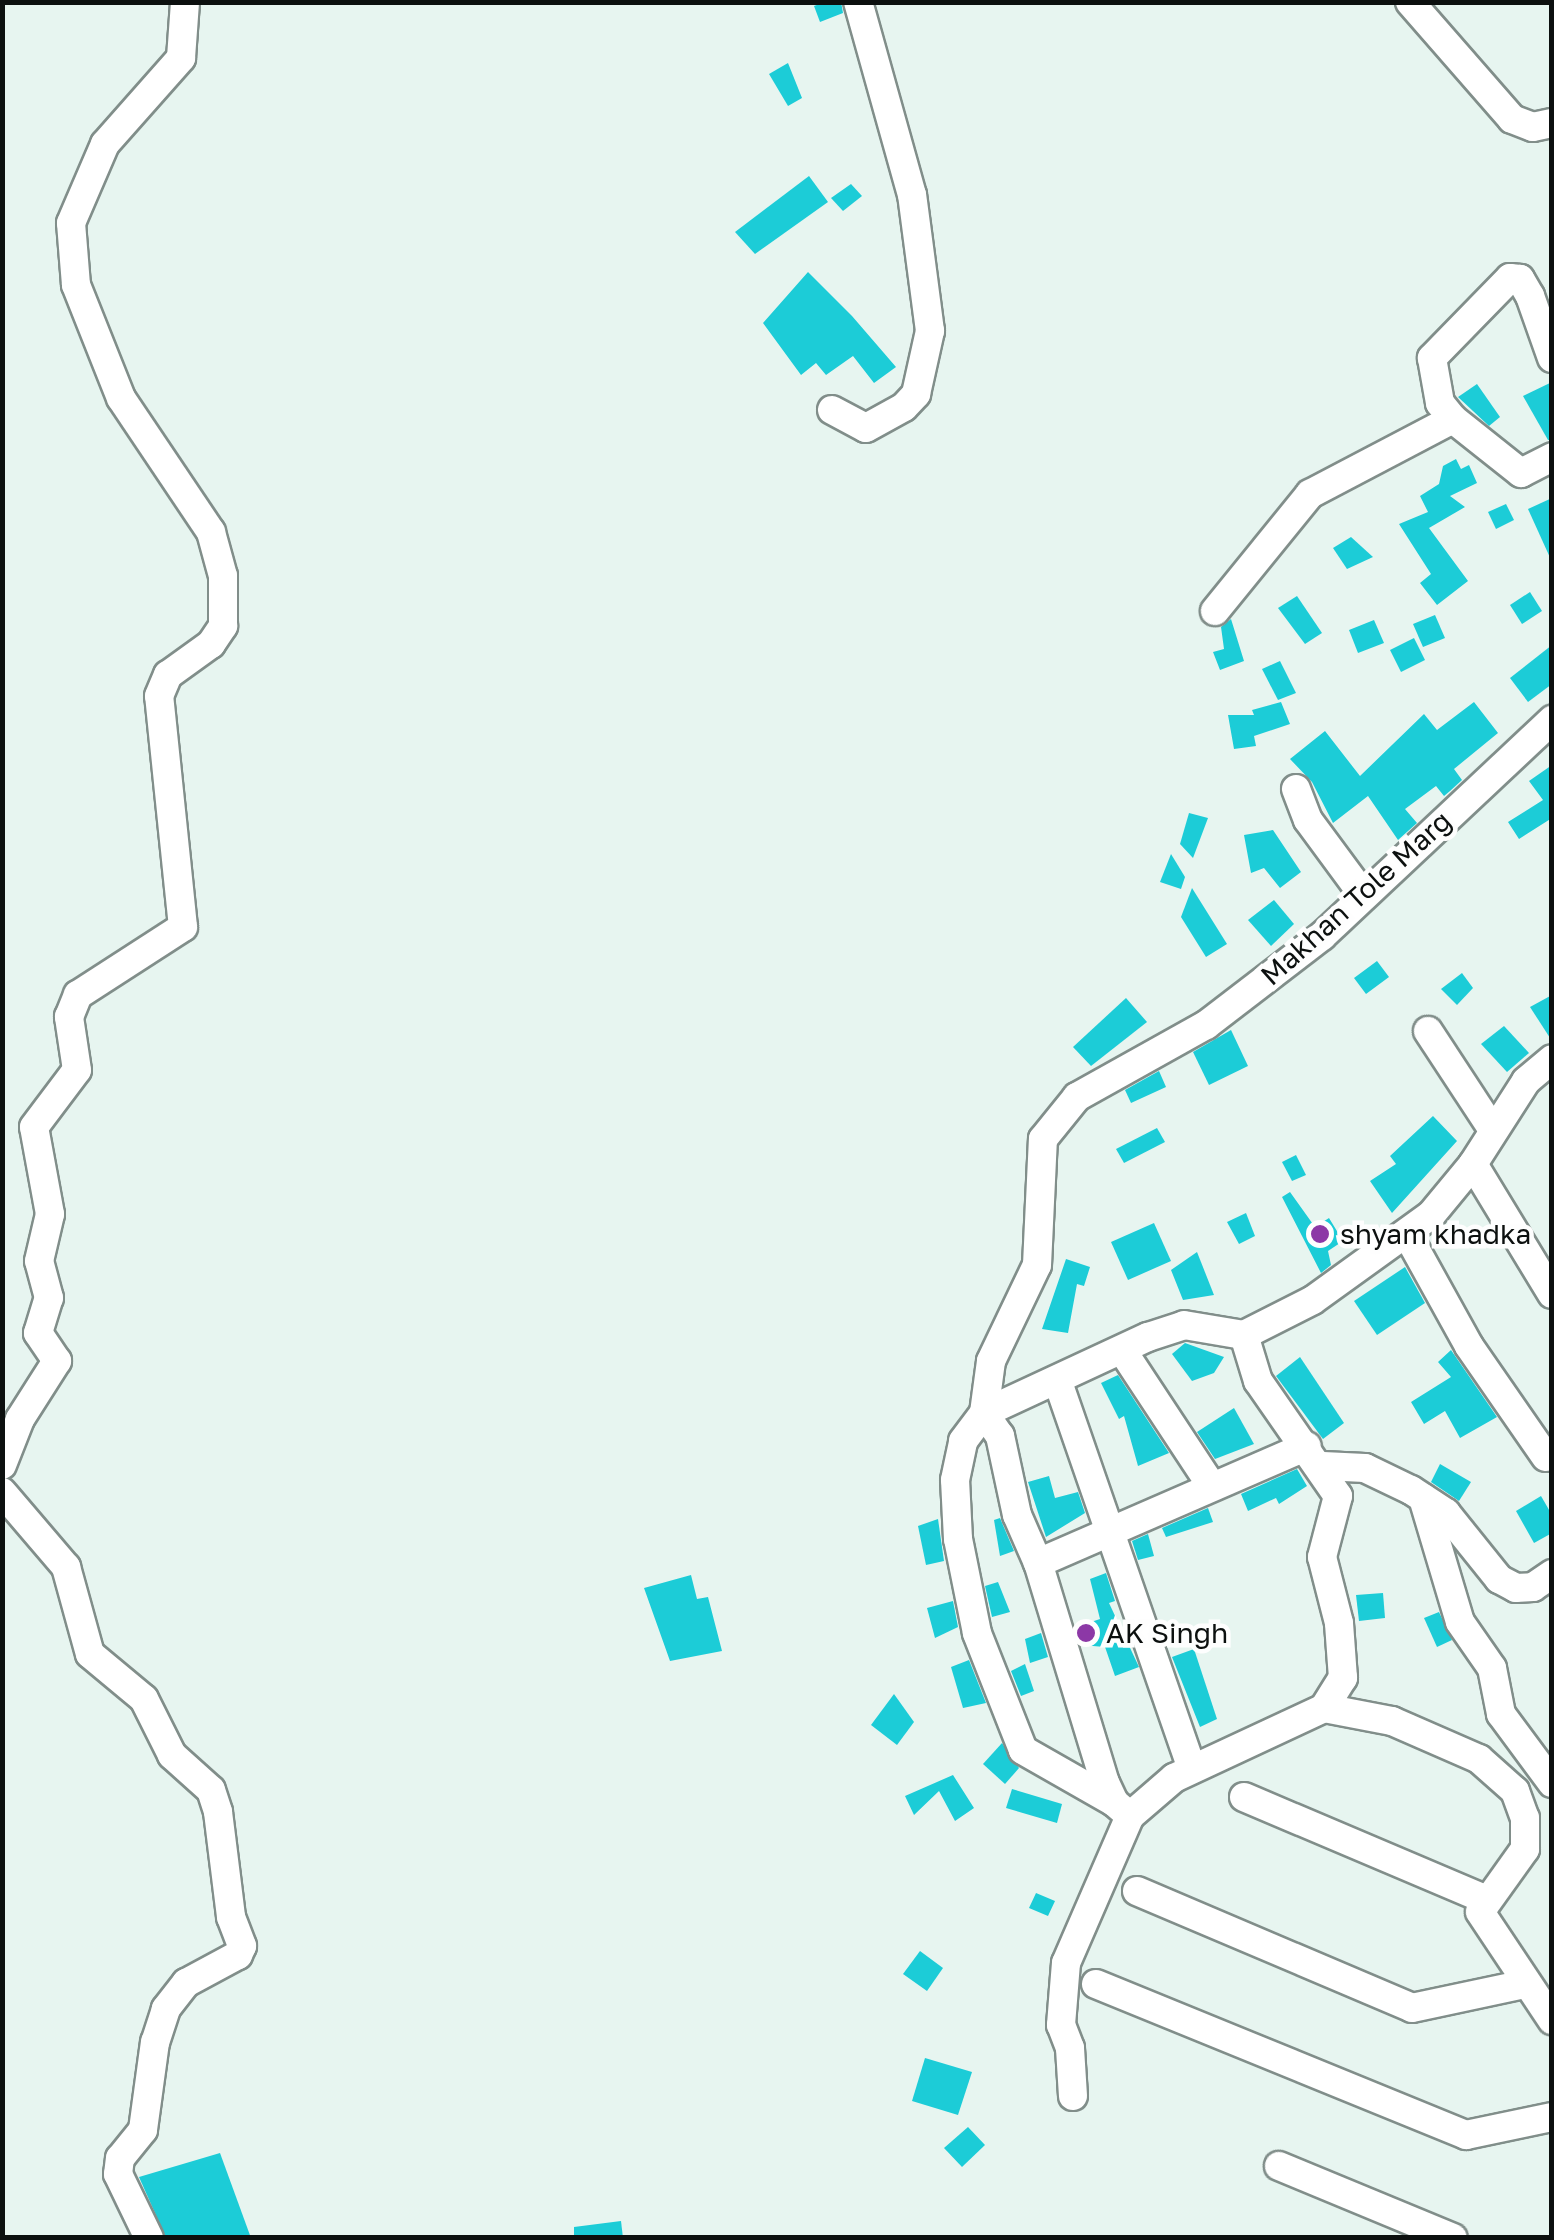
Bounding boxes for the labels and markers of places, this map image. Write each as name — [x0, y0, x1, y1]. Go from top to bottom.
place label: shyam khadka — [1340, 1217, 1531, 1251]
marker: shyam khadka — [1309, 1223, 1331, 1245]
place label: AK Singh — [1106, 1616, 1228, 1650]
marker: AK Singh — [1075, 1622, 1097, 1644]

